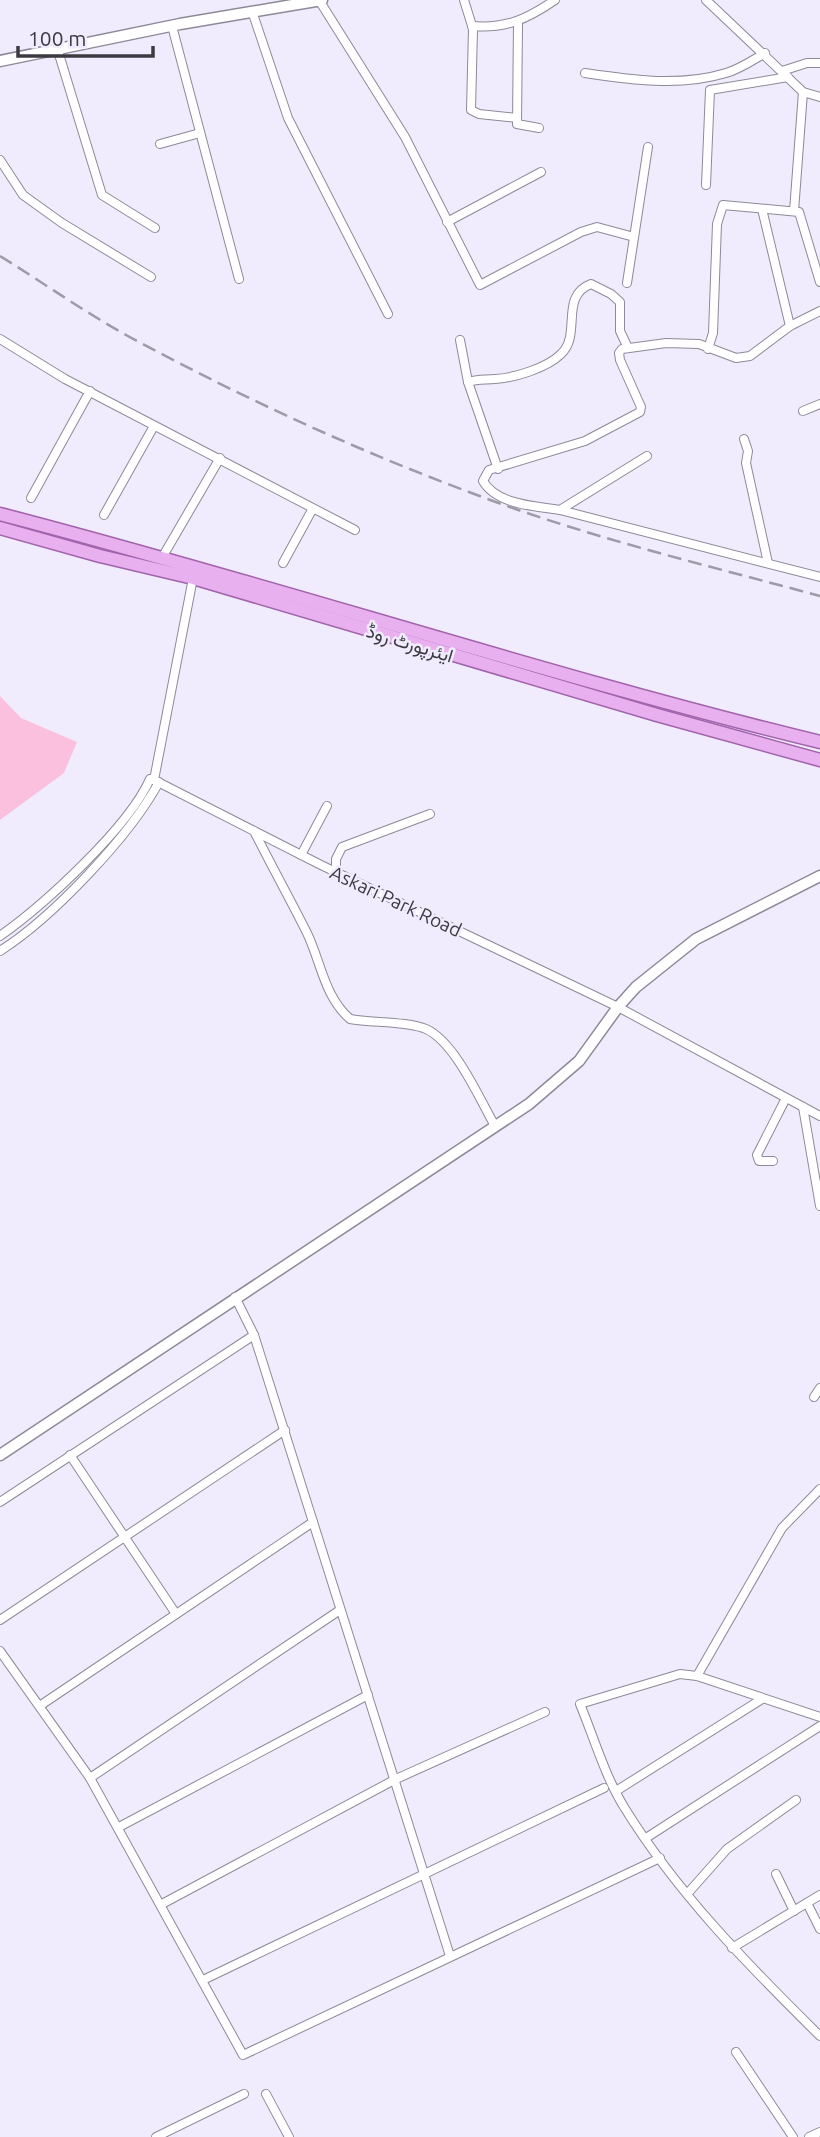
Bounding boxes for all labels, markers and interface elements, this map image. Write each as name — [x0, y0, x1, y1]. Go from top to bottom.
scale bar — [18, 14, 152, 58]
text: 100 m — [28, 26, 86, 50]
street label: ایئرپورٹ روڈ — [363, 619, 456, 669]
street label: Askari Park Road — [327, 861, 465, 941]

